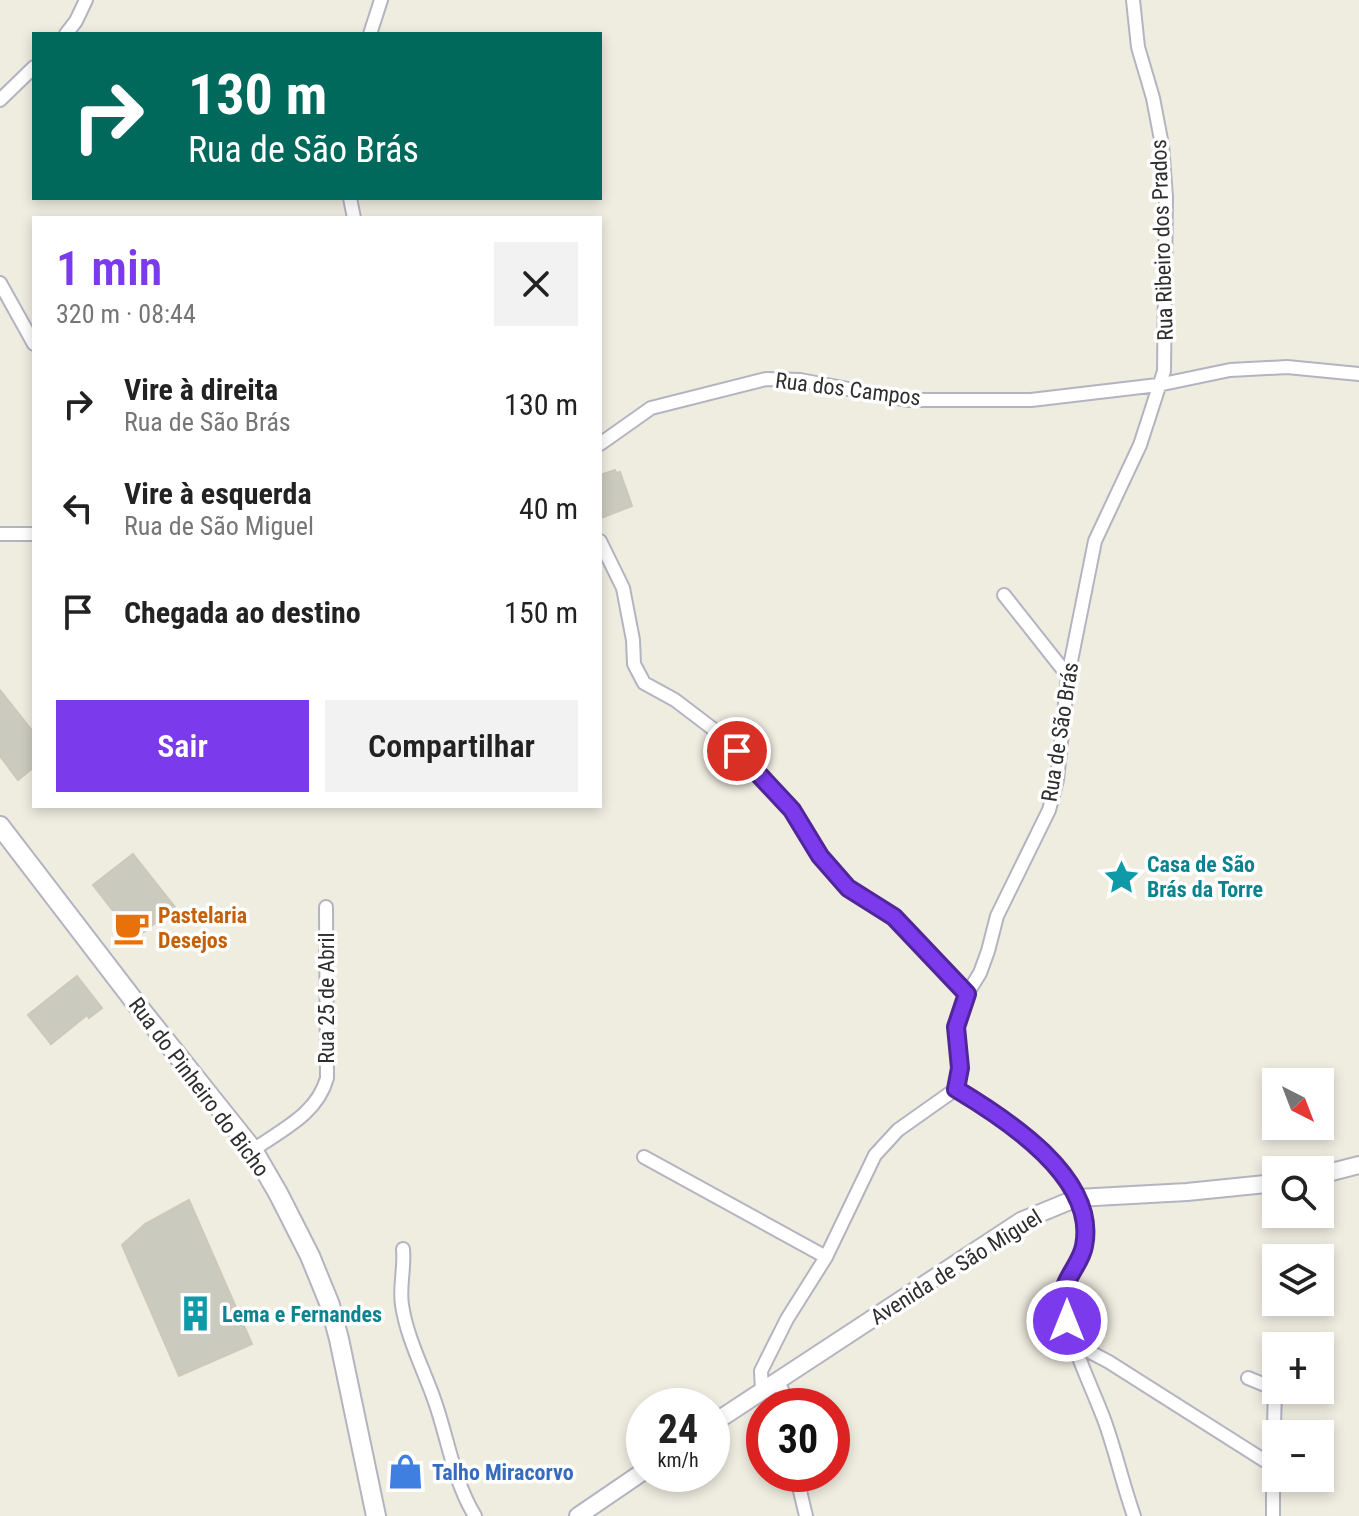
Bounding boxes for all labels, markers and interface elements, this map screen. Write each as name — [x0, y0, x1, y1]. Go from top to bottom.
text: 130 m — [188, 62, 327, 128]
icon: right — [56, 64, 160, 168]
text: Rua de São Brás — [188, 129, 419, 171]
street label: Rua Ribeiro dos Prados — [1146, 139, 1178, 341]
text: 1 min — [56, 240, 162, 297]
button: close — [494, 242, 578, 326]
text: 320 m · 08:44 — [56, 299, 196, 329]
street label: Rua dos Campos — [774, 368, 922, 410]
text: Vire à direita — [124, 372, 278, 407]
icon: right — [56, 382, 100, 426]
text: 130 m — [504, 387, 578, 422]
text: Rua de São Brás — [124, 407, 291, 437]
text: Vire à esquerda — [124, 476, 312, 511]
icon: left — [56, 486, 100, 530]
text: 40 m — [519, 491, 578, 526]
text: Rua de São Miguel — [124, 511, 314, 541]
icon: arrive — [56, 590, 100, 634]
text: Chegada ao destino — [124, 595, 361, 630]
text: 150 m — [504, 595, 578, 630]
street label: Rua de São Brás — [1037, 660, 1083, 804]
button: Sair — [56, 700, 309, 792]
button: Compartilhar — [325, 700, 578, 792]
pin — [703, 717, 771, 785]
icon: arrive — [715, 729, 759, 773]
place label: Casa de São Brás da Torre — [1147, 852, 1263, 902]
place icon: Casa de São Brás da Torre — [1102, 858, 1140, 896]
place label: Pastelaria Desejos — [158, 903, 247, 953]
cafe icon: Pastelaria Desejos — [113, 909, 151, 947]
street label: Rua 25 de Abril — [314, 932, 339, 1064]
street label: Rua do Pinheiro do Bicho — [124, 993, 274, 1181]
north arrow — [1262, 1068, 1334, 1140]
map controls — [1262, 1068, 1334, 1492]
button: search — [1262, 1156, 1334, 1228]
street label: Avenida de São Miguel — [866, 1204, 1046, 1330]
button: layers — [1262, 1244, 1334, 1316]
position arrow — [1025, 1279, 1109, 1363]
building icon: Lema e Fernandes — [177, 1295, 215, 1333]
place label: Lema e Fernandes — [222, 1302, 382, 1327]
button: + — [1262, 1332, 1334, 1404]
speed limit sign: 30 — [746, 1388, 850, 1492]
text: 24 — [658, 1406, 698, 1453]
button: − — [1262, 1420, 1334, 1492]
text: km/h — [657, 1448, 699, 1472]
shop icon: Talho Miracorvo — [387, 1453, 425, 1491]
place label: Talho Miracorvo — [432, 1460, 574, 1485]

